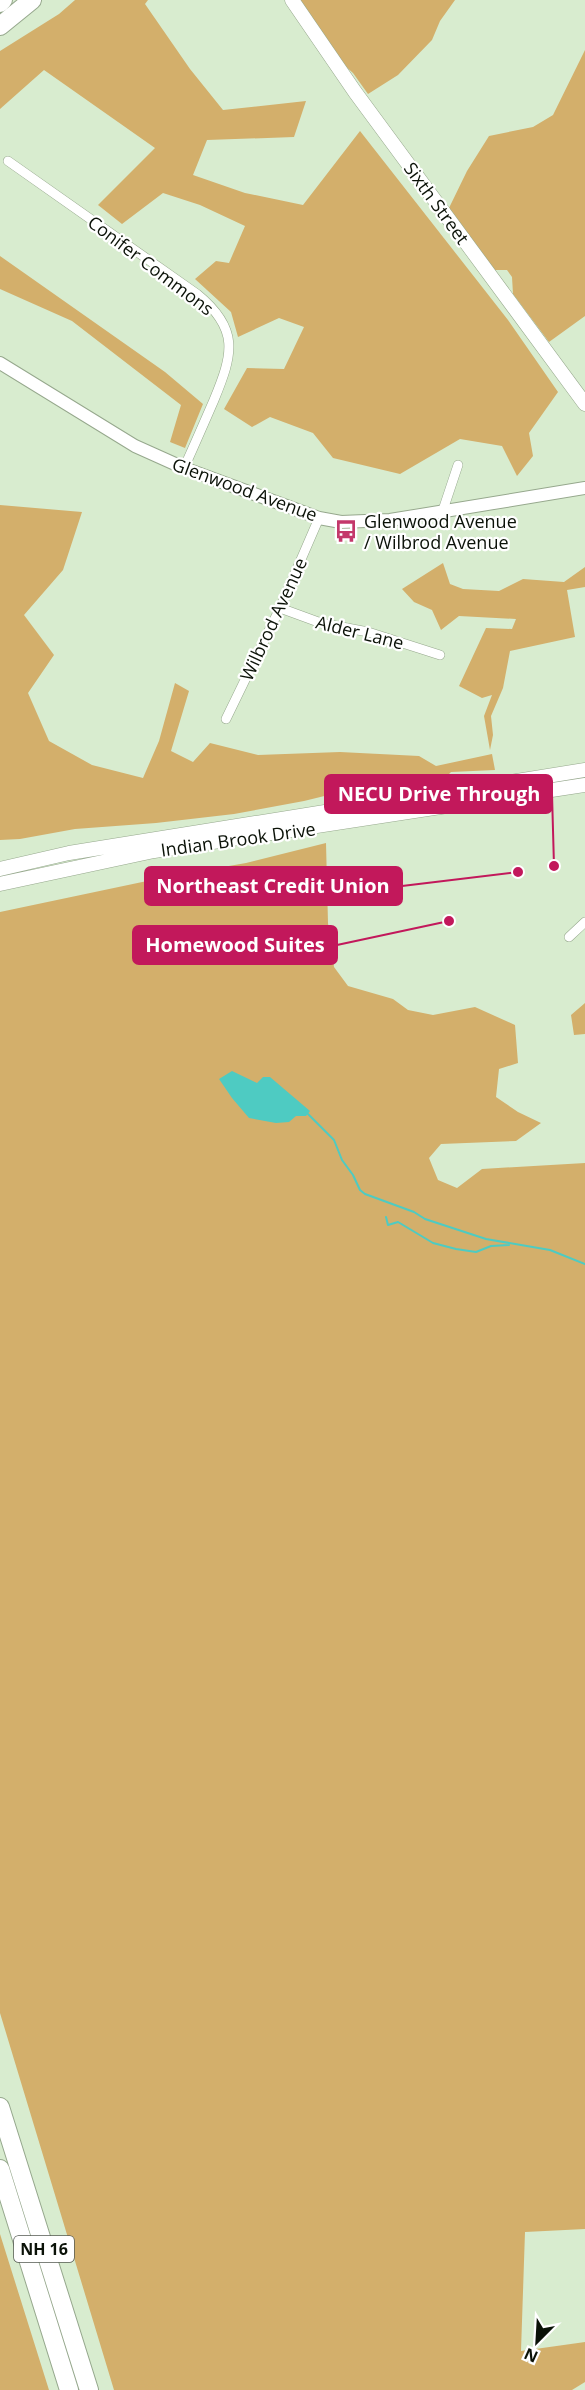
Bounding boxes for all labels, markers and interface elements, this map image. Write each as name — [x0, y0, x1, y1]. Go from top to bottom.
street label: Sixth Street — [399, 157, 475, 249]
street label: Conifer Commons — [83, 210, 219, 320]
street label: Glenwood Avenue — [169, 452, 321, 526]
place label: Glenwood Avenue / Wilbrod Avenue — [364, 509, 517, 554]
bus stop icon: Glenwood Avenue / Wilbrod Avenue — [333, 518, 359, 544]
street label: Wilbrod Avenue — [234, 554, 312, 684]
street label: Alder Lane — [314, 610, 406, 654]
callout: NECU Drive Through — [325, 775, 552, 813]
text: NECU Drive Through — [338, 780, 540, 807]
street label: Indian Brook Drive — [159, 816, 317, 862]
callout: Northeast Credit Union — [145, 867, 402, 905]
text: Northeast Credit Union — [156, 872, 390, 899]
callout: Homewood Suites — [133, 926, 337, 964]
text: Homewood Suites — [145, 931, 325, 958]
road number: NH 16 — [14, 2236, 74, 2262]
north arrow — [507, 2312, 567, 2372]
text: N — [520, 2343, 541, 2368]

